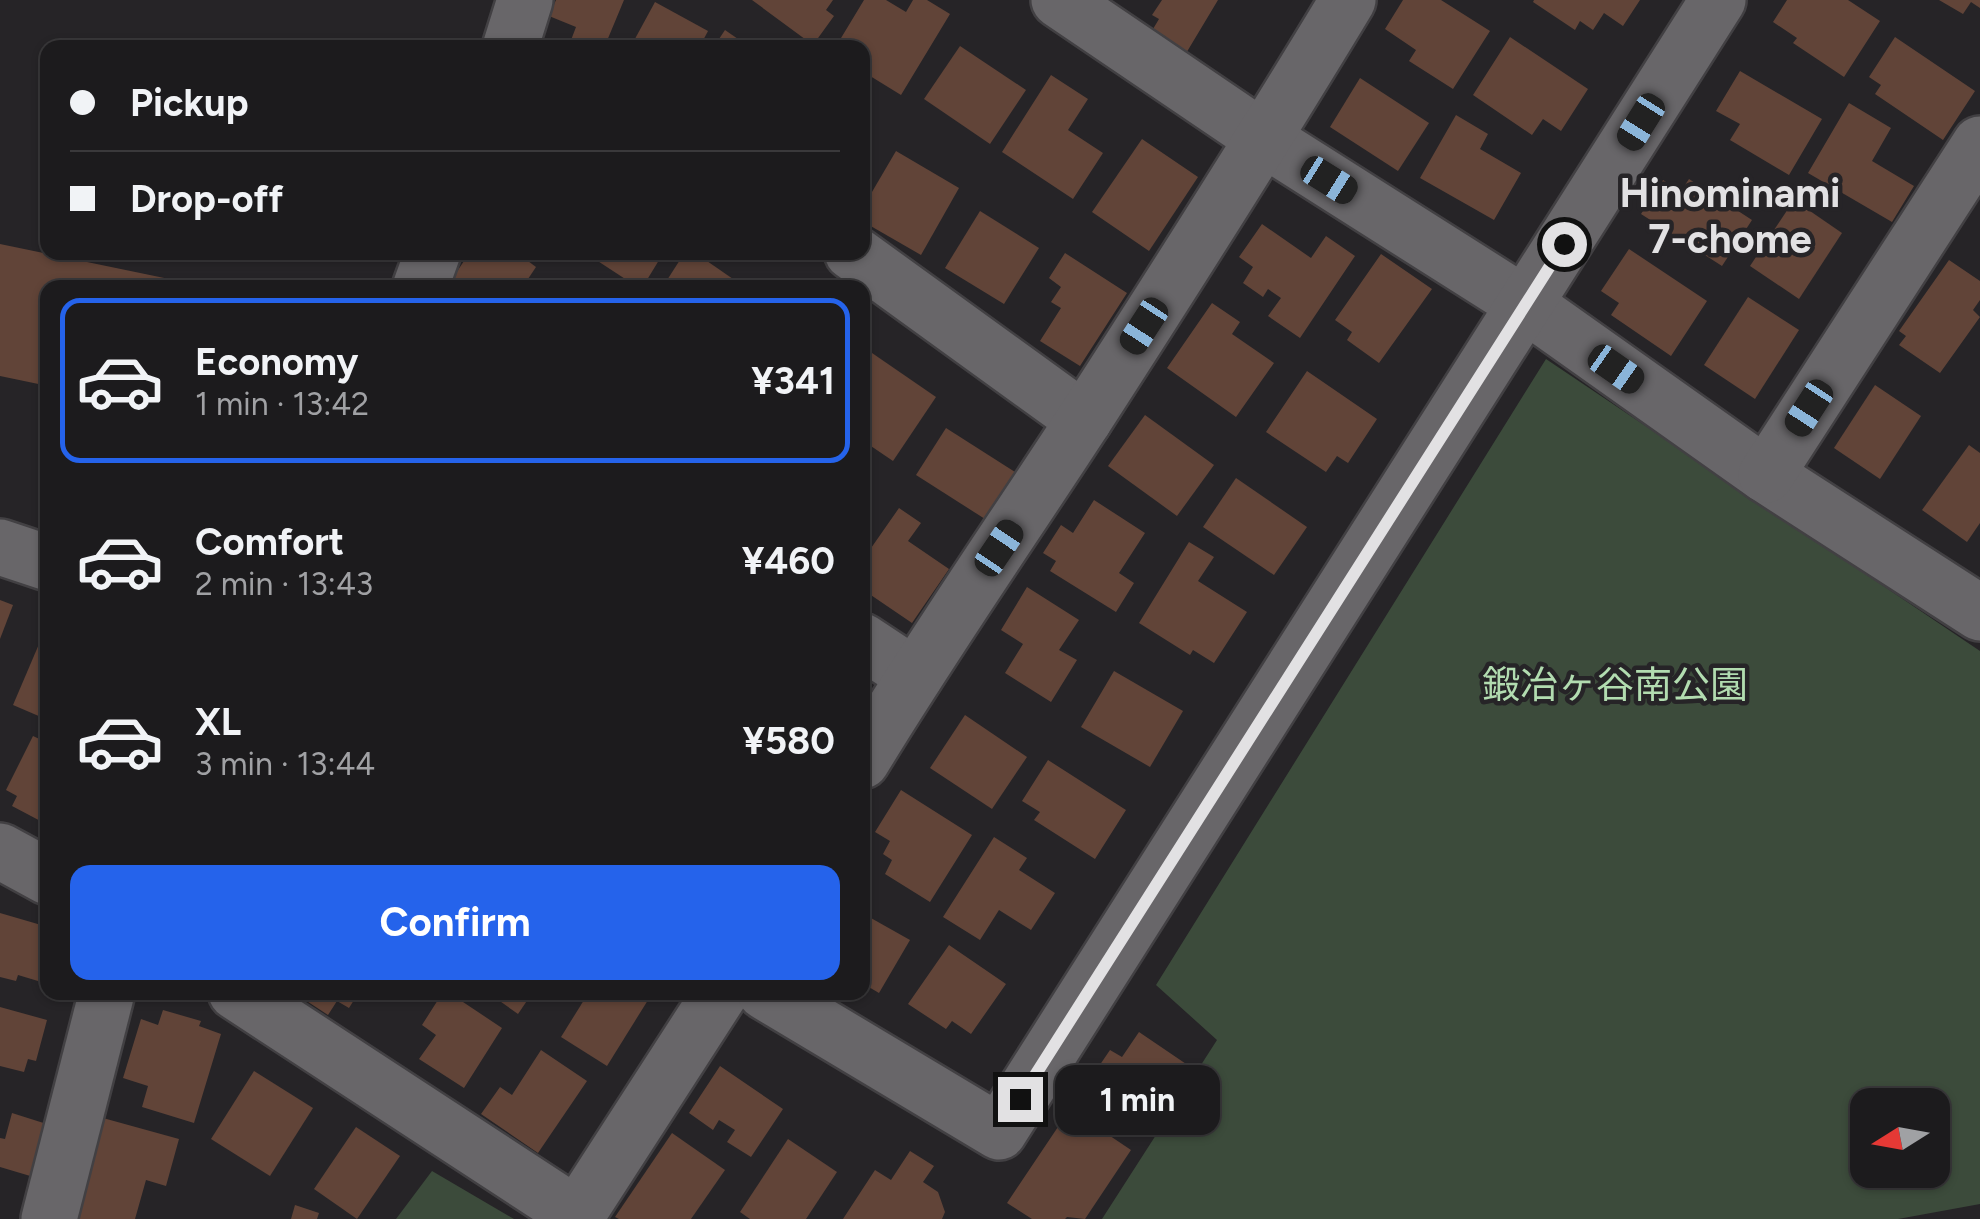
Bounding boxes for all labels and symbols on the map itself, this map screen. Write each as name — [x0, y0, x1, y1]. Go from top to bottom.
car — [1612, 89, 1670, 155]
car — [1296, 151, 1362, 209]
district label: Hinominami 7-chome — [1619, 169, 1841, 263]
route start — [1542, 222, 1587, 267]
car — [1115, 293, 1173, 359]
car — [1583, 340, 1649, 398]
car — [1780, 375, 1838, 441]
car — [970, 515, 1028, 581]
park label: 鍛冶ヶ谷南公園 — [1482, 662, 1748, 708]
callout: 1 min — [1055, 1064, 1220, 1134]
route end — [998, 1077, 1043, 1122]
north arrow — [1850, 1088, 1950, 1188]

